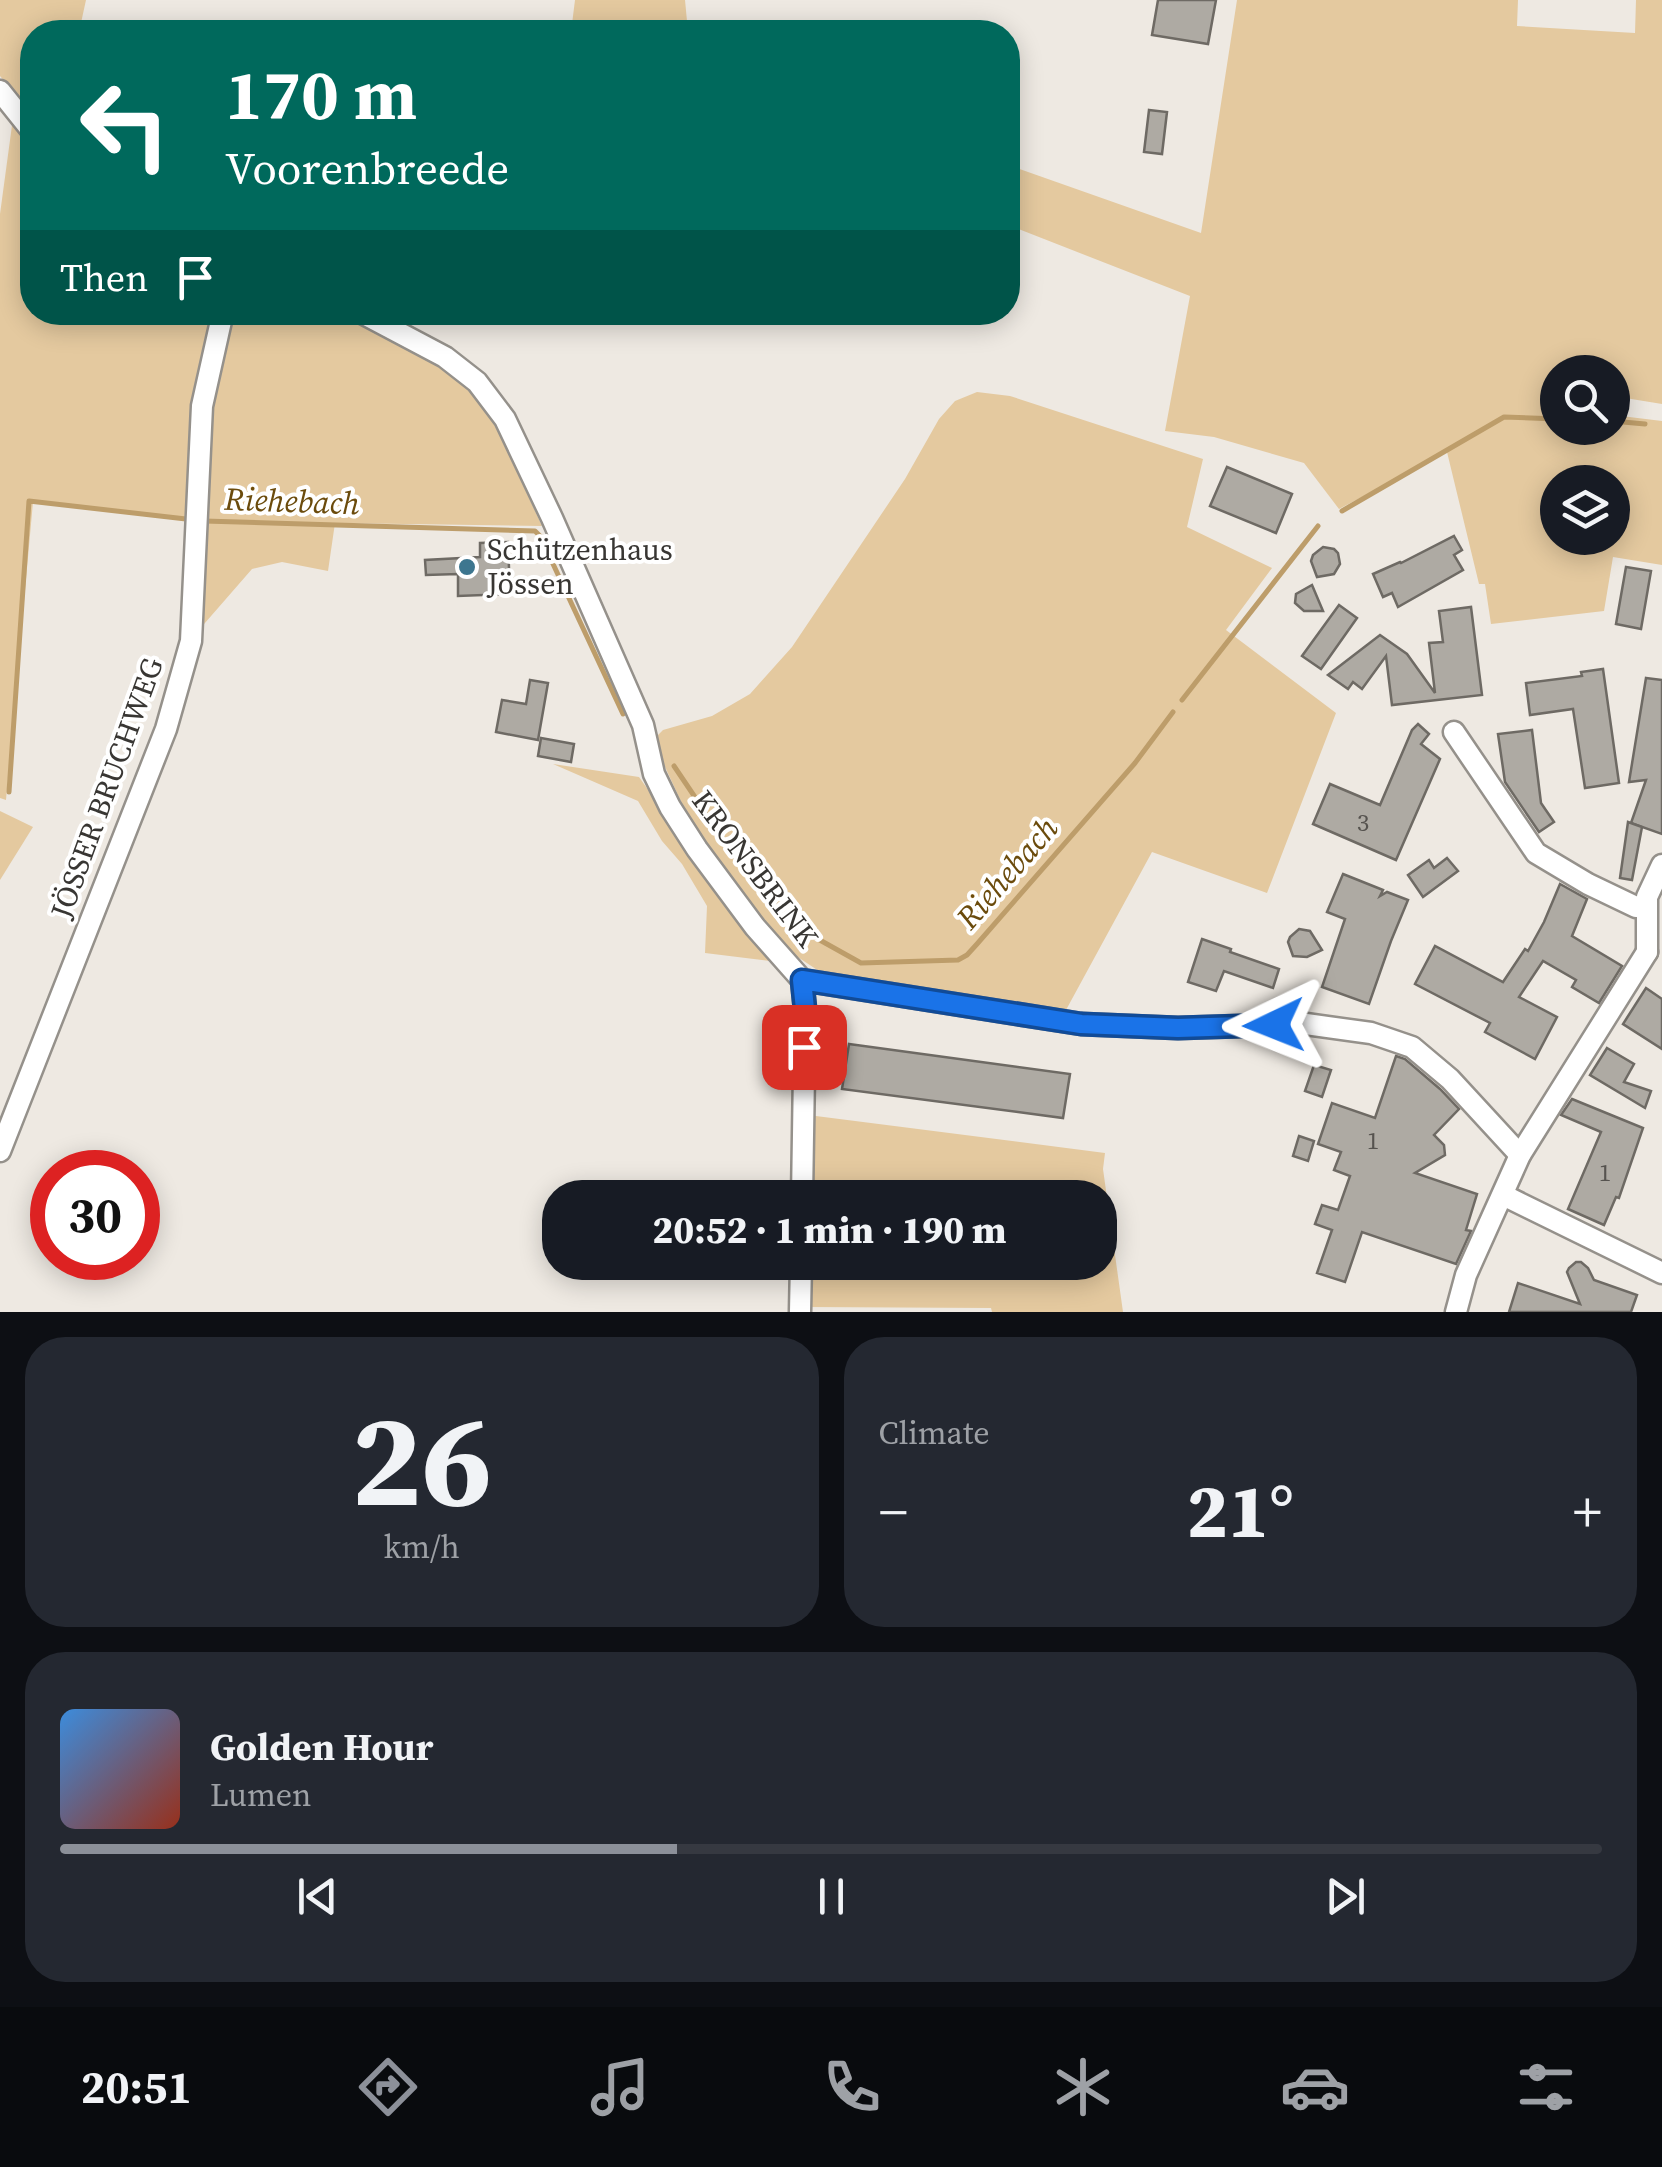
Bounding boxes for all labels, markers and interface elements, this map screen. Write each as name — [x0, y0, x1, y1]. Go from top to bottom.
text: 170 m — [225, 46, 417, 142]
icon: left — [60, 60, 190, 190]
text: Voorenbreede — [225, 137, 509, 199]
icon: arrive — [168, 250, 223, 305]
text: Then — [60, 252, 148, 304]
map controls — [1540, 355, 1630, 555]
button: search — [1540, 355, 1630, 445]
button: layers — [1540, 465, 1630, 555]
water label: Riehebach — [223, 477, 361, 525]
place label: Schützenhaus Jössen — [486, 529, 673, 604]
marker: Schützenhaus Jössen — [456, 556, 478, 578]
street label: JÖSSER BRUCHWEG — [40, 651, 173, 925]
street label: KRONSBRINK — [683, 782, 828, 956]
house number: 3 — [1357, 805, 1369, 839]
water label: Riehebach — [945, 807, 1068, 939]
position arrow — [1222, 973, 1326, 1077]
pin — [762, 1005, 847, 1090]
icon: arrive — [777, 1020, 832, 1075]
house number: 1 — [1367, 1123, 1379, 1157]
speed limit sign: 30 — [30, 1150, 160, 1280]
house number: 1 — [1599, 1155, 1611, 1189]
text: 20:52 · 1 min · 190 m — [652, 1204, 1007, 1256]
text: 26 — [351, 1370, 492, 1549]
text: Climate — [879, 1411, 990, 1455]
text: 21° — [1187, 1459, 1294, 1562]
text: − — [879, 1474, 908, 1549]
text: + — [1573, 1474, 1602, 1549]
text: km/h — [384, 1525, 460, 1569]
text: Golden Hour — [210, 1721, 433, 1773]
text: Lumen — [210, 1773, 312, 1817]
icon: previous — [290, 1869, 345, 1924]
icon: pause — [804, 1869, 859, 1924]
icon: next — [1318, 1869, 1373, 1924]
icon: directions — [353, 2052, 423, 2122]
icon: music — [585, 2052, 655, 2122]
icon: phone — [817, 2052, 887, 2122]
icon: climate — [1048, 2052, 1118, 2122]
icon: car — [1280, 2052, 1350, 2122]
icon: filters — [1511, 2052, 1581, 2122]
text: 20:51 — [81, 2056, 192, 2118]

